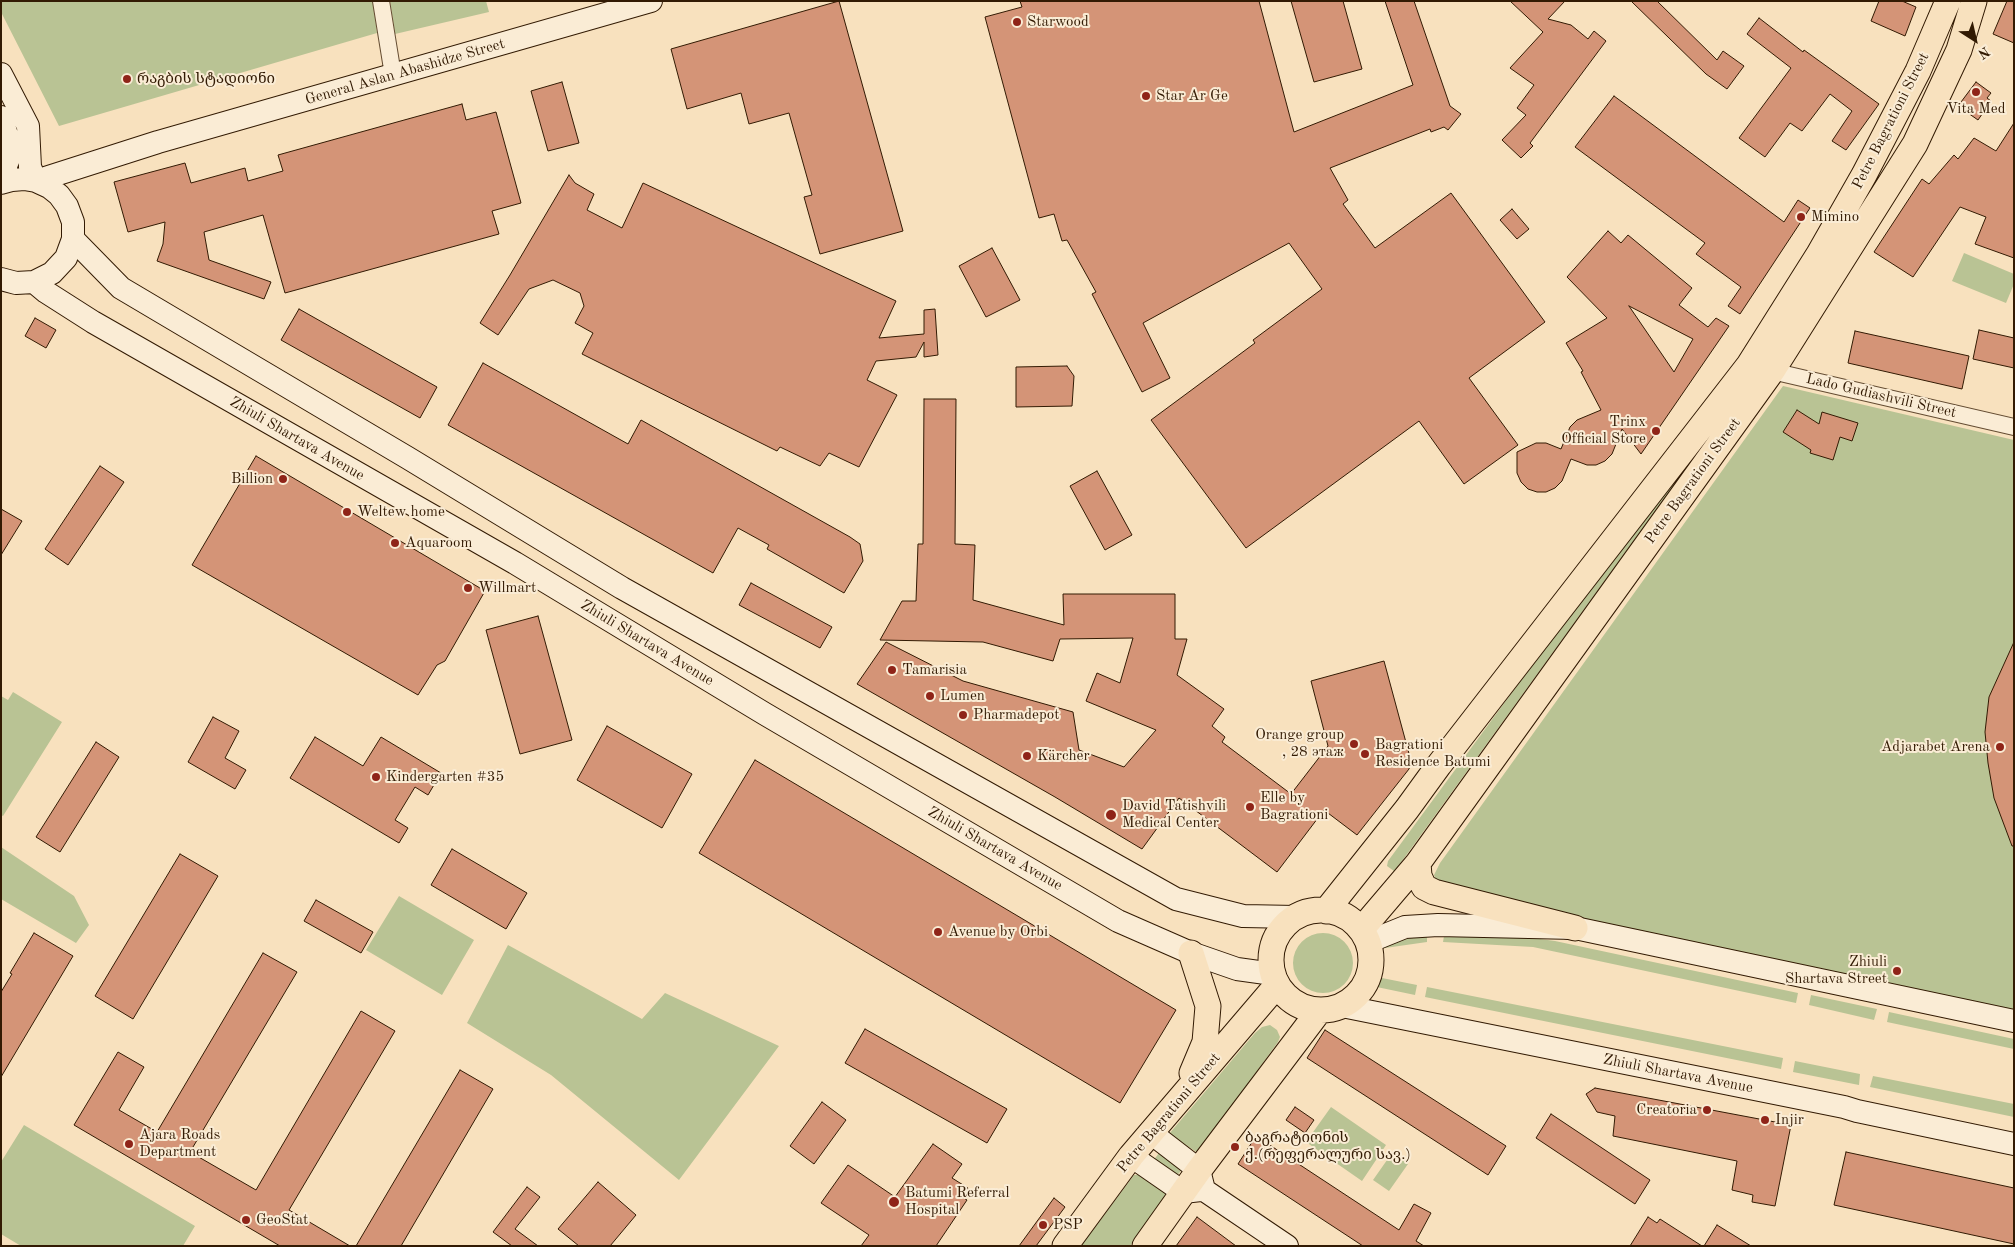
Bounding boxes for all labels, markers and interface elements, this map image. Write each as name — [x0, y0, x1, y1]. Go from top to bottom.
place label: Starwood — [1027, 13, 1089, 31]
north arrow — [1950, 15, 2000, 65]
marker: Starwood — [1011, 16, 1023, 28]
street label: General Aslan Abashidze Street — [303, 35, 507, 109]
text: N — [1975, 43, 1992, 61]
street label: Petre Bagrationi Street — [1849, 50, 1933, 192]
place label: რაგბის სტადიონი — [137, 70, 275, 88]
marker: რაგბის სტადიონი — [121, 73, 133, 85]
marker: Vita Med — [1970, 86, 1982, 98]
place label: Star Ar Ge — [1156, 87, 1228, 105]
marker: Star Ar Ge — [1140, 90, 1152, 102]
place label: Vita Med — [1946, 100, 2006, 118]
place label: Mimino — [1811, 208, 1859, 226]
marker: Mimino — [1795, 211, 1807, 223]
street label: Lado Gudiashvili Street — [1804, 370, 1958, 422]
street label: Zhiuli Shartava Avenue — [227, 393, 367, 485]
place label: Trinx Official Store — [1561, 413, 1646, 448]
street label: Petre Bagrationi Street — [1641, 415, 1745, 547]
marker: Trinx Official Store — [1650, 425, 1662, 437]
place label: Billion — [231, 470, 273, 488]
marker: Billion — [277, 473, 289, 485]
place label: Weltew home — [357, 503, 445, 521]
marker: Weltew home — [341, 506, 353, 518]
place label: Aquaroom — [405, 534, 472, 552]
marker: Aquaroom — [389, 537, 401, 549]
place label: Willmart — [478, 579, 536, 597]
marker: Willmart — [462, 582, 474, 594]
street label: Zhiuli Shartava Avenue — [577, 596, 717, 690]
place label: Tamarisia — [902, 661, 967, 679]
marker: Tamarisia — [886, 664, 898, 676]
place label: Lumen — [940, 687, 985, 705]
marker: Lumen — [924, 690, 936, 702]
place label: Pharmadepot — [973, 706, 1059, 724]
marker: Pharmadepot — [957, 709, 969, 721]
place label: Orange group , 28 этаж — [1255, 726, 1344, 761]
place label: Bagrationi Residence Batumi — [1375, 736, 1491, 771]
marker: Orange group , 28 этаж — [1348, 738, 1360, 750]
place label: Adjarabet Arena — [1881, 738, 1990, 756]
marker: Adjarabet Arena — [1994, 741, 2006, 753]
place label: Kärcher — [1037, 747, 1090, 765]
marker: Bagrationi Residence Batumi — [1359, 748, 1371, 760]
marker: Kärcher — [1021, 750, 1033, 762]
place label: Kindergarten #35 — [386, 768, 504, 786]
marker: Kindergarten #35 — [370, 771, 382, 783]
place label: Elle by Bagrationi — [1260, 789, 1328, 824]
place label: David Tatishvili Medical Center — [1122, 797, 1226, 832]
marker: Elle by Bagrationi — [1244, 801, 1256, 813]
street label: Zhiuli Shartava Avenue — [925, 803, 1065, 895]
marker: David Tatishvili Medical Center — [1104, 808, 1118, 822]
place label: Avenue by Orbi — [948, 923, 1048, 941]
marker: Avenue by Orbi — [932, 926, 944, 938]
place label: Zhiuli Shartava Street — [1785, 953, 1887, 988]
marker: Zhiuli Shartava Street — [1891, 965, 1903, 977]
street label: Petre Bagrationi Street — [1114, 1049, 1224, 1177]
street label: Zhiuli Shartava Avenue — [1602, 1051, 1754, 1097]
place label: Creatoria — [1636, 1101, 1697, 1119]
marker: Creatoria — [1701, 1104, 1713, 1116]
place label: Injir — [1775, 1111, 1804, 1129]
marker: Injir — [1759, 1114, 1771, 1126]
place label: Ajara Roads Department — [139, 1126, 220, 1161]
place label: ბაგრატიონის ქ.(რეფერალური სავ.) — [1245, 1129, 1411, 1164]
marker: Ajara Roads Department — [123, 1138, 135, 1150]
marker: ბაგრატიონის ქ.(რეფერალური სავ.) — [1229, 1141, 1241, 1153]
place label: Batumi Referral Hospital — [905, 1184, 1009, 1219]
marker: Batumi Referral Hospital — [887, 1195, 901, 1209]
place label: GeoStat — [256, 1211, 308, 1229]
marker: GeoStat — [240, 1214, 252, 1226]
place label: PSP — [1053, 1216, 1083, 1234]
marker: PSP — [1037, 1219, 1049, 1231]

